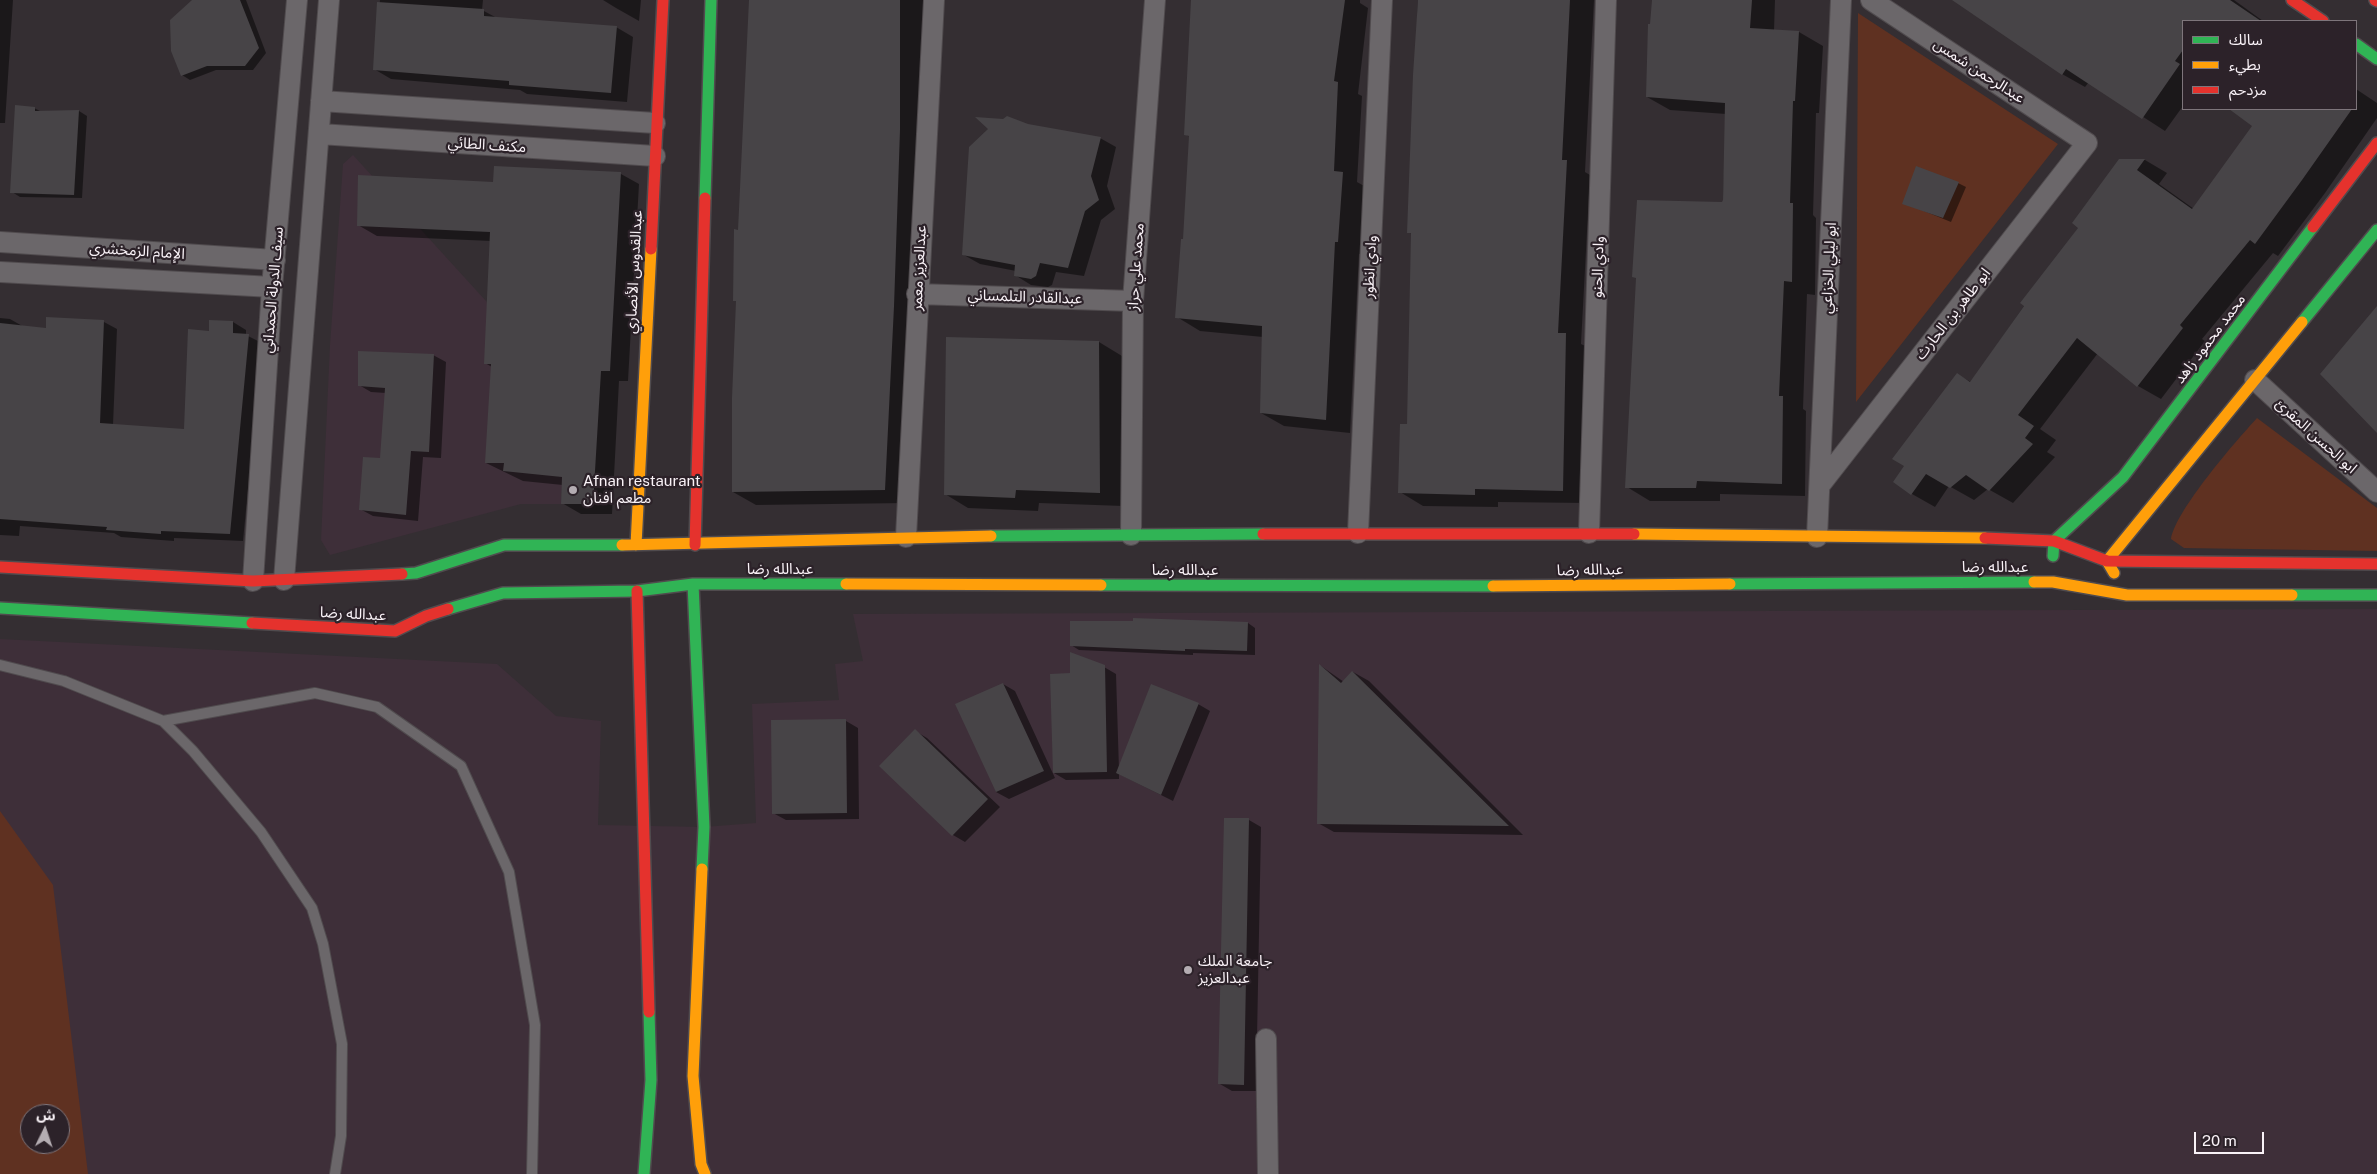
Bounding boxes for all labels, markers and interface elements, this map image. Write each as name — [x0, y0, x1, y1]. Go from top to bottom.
legend — [2182, 20, 2357, 110]
text: سالك — [2229, 31, 2263, 48]
street label: عبدالرحمن شمس — [1930, 35, 2028, 107]
text: بطيء — [2229, 56, 2261, 73]
text: مزدحم — [2229, 81, 2267, 98]
street label: مكنف الطائي — [447, 133, 527, 157]
street label: عبدالقدوس الأنصاري — [622, 210, 646, 334]
street label: ابو ليلي الخزاعي — [1818, 222, 1840, 314]
street label: محمد علي حراز — [1124, 223, 1148, 311]
street label: عبدالعزيز معمر — [908, 225, 930, 311]
street label: سيف الدولة الحمداني — [259, 226, 287, 354]
street label: وادي انظور — [1359, 235, 1381, 299]
street label: وادي الحنو — [1588, 236, 1608, 298]
street label: الإمام الزمخشري — [89, 239, 185, 263]
street label: ابو طاهر بن الحارث — [1912, 265, 1994, 363]
street label: عبدالقادر التلمساني — [967, 286, 1083, 308]
street label: محمد محمود زاهد — [2171, 291, 2249, 387]
street label: ابو الحسن المقرئ — [2271, 395, 2361, 477]
place label: Afnan restaurant مطعم افنان — [583, 472, 701, 507]
marker: Afnan restaurant مطعم افنان — [567, 484, 579, 496]
street label: عبدالله رضا — [1962, 558, 2028, 576]
street label: عبدالله رضا — [747, 560, 813, 578]
street label: عبدالله رضا — [1557, 560, 1623, 580]
street label: عبدالله رضا — [1152, 561, 1218, 579]
street label: عبدالله رضا — [319, 603, 387, 625]
place label: جامعة الملك عبدالعزيز — [1198, 952, 1272, 987]
marker: جامعة الملك عبدالعزيز — [1182, 964, 1194, 976]
north arrow — [20, 1104, 70, 1154]
text: ش — [36, 1106, 56, 1124]
scale bar — [2197, 1122, 2267, 1154]
text: 20 m — [2202, 1132, 2237, 1149]

